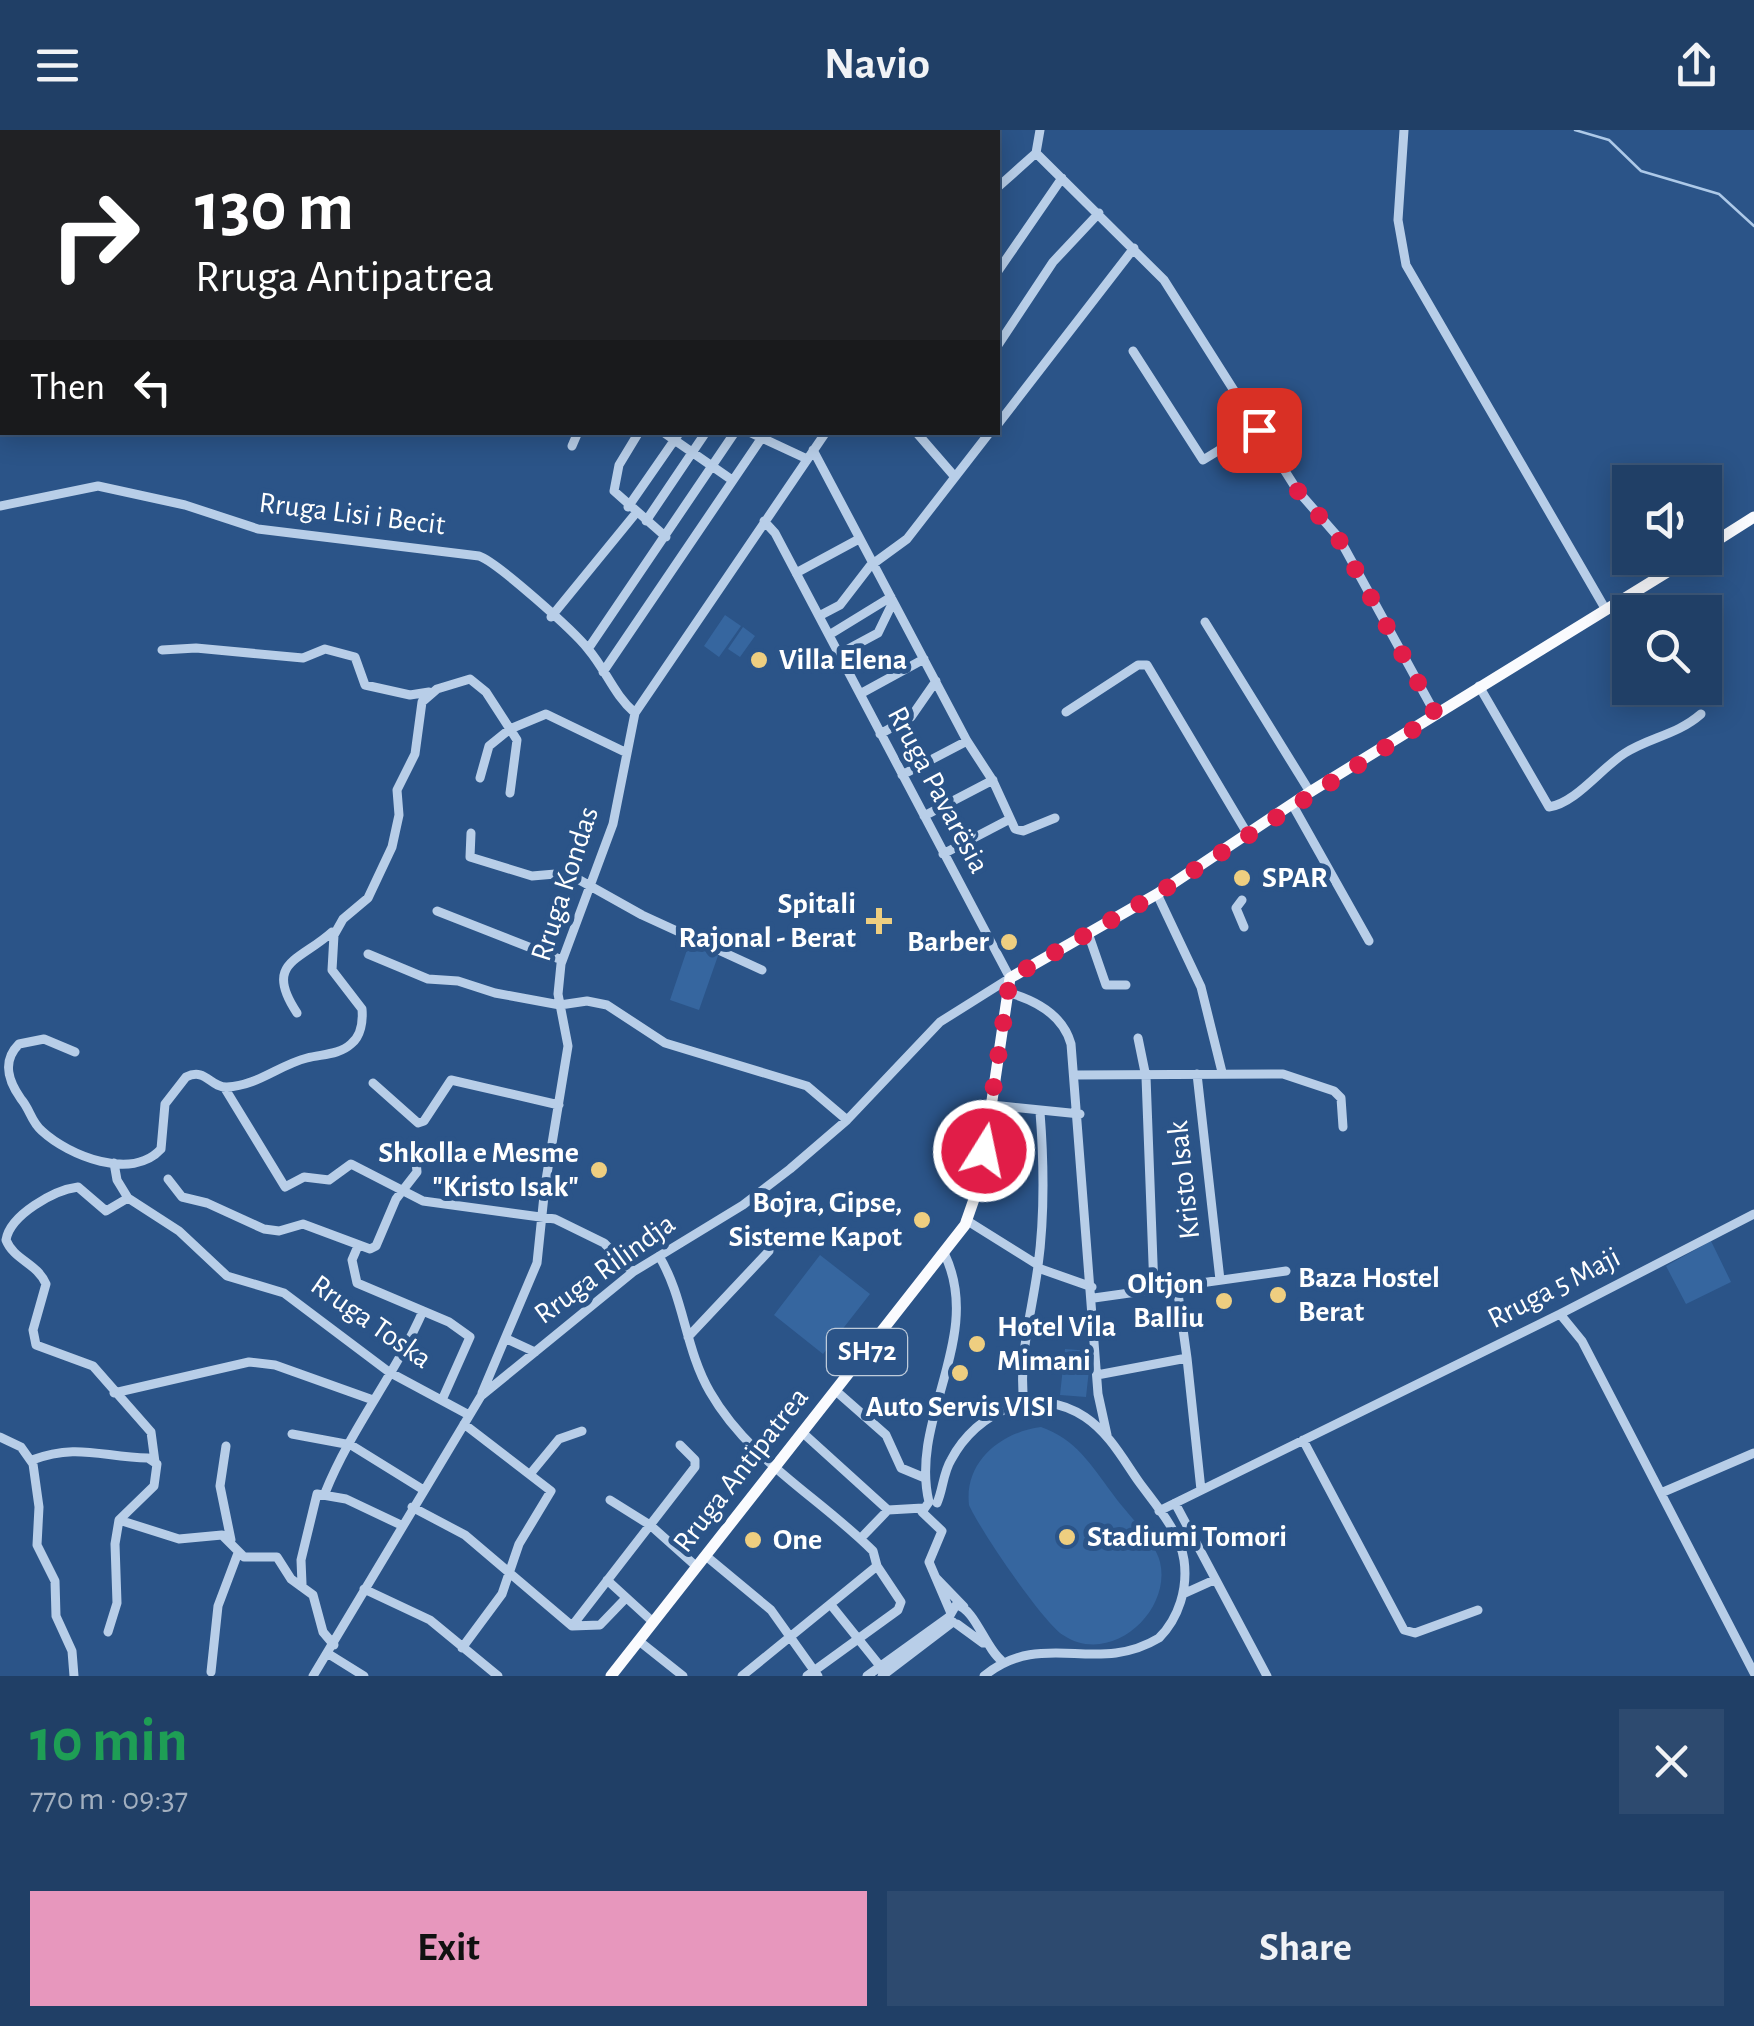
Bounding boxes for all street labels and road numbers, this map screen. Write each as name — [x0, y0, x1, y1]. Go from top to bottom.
street label: Rruga Lisi i Becit — [257, 488, 447, 540]
street label: Rruga Pavarësia — [882, 702, 994, 878]
street label: Rruga Kondas — [526, 803, 604, 965]
street label: Kristo Isak — [1163, 1119, 1205, 1241]
street label: Rruga Rilindja — [529, 1208, 681, 1330]
street label: Rruga 5 Maji — [1483, 1242, 1625, 1334]
street label: Rruga Toska — [305, 1270, 437, 1374]
road number: SH72 — [827, 1329, 907, 1375]
street label: Rruga Antipatrea — [668, 1382, 814, 1558]

